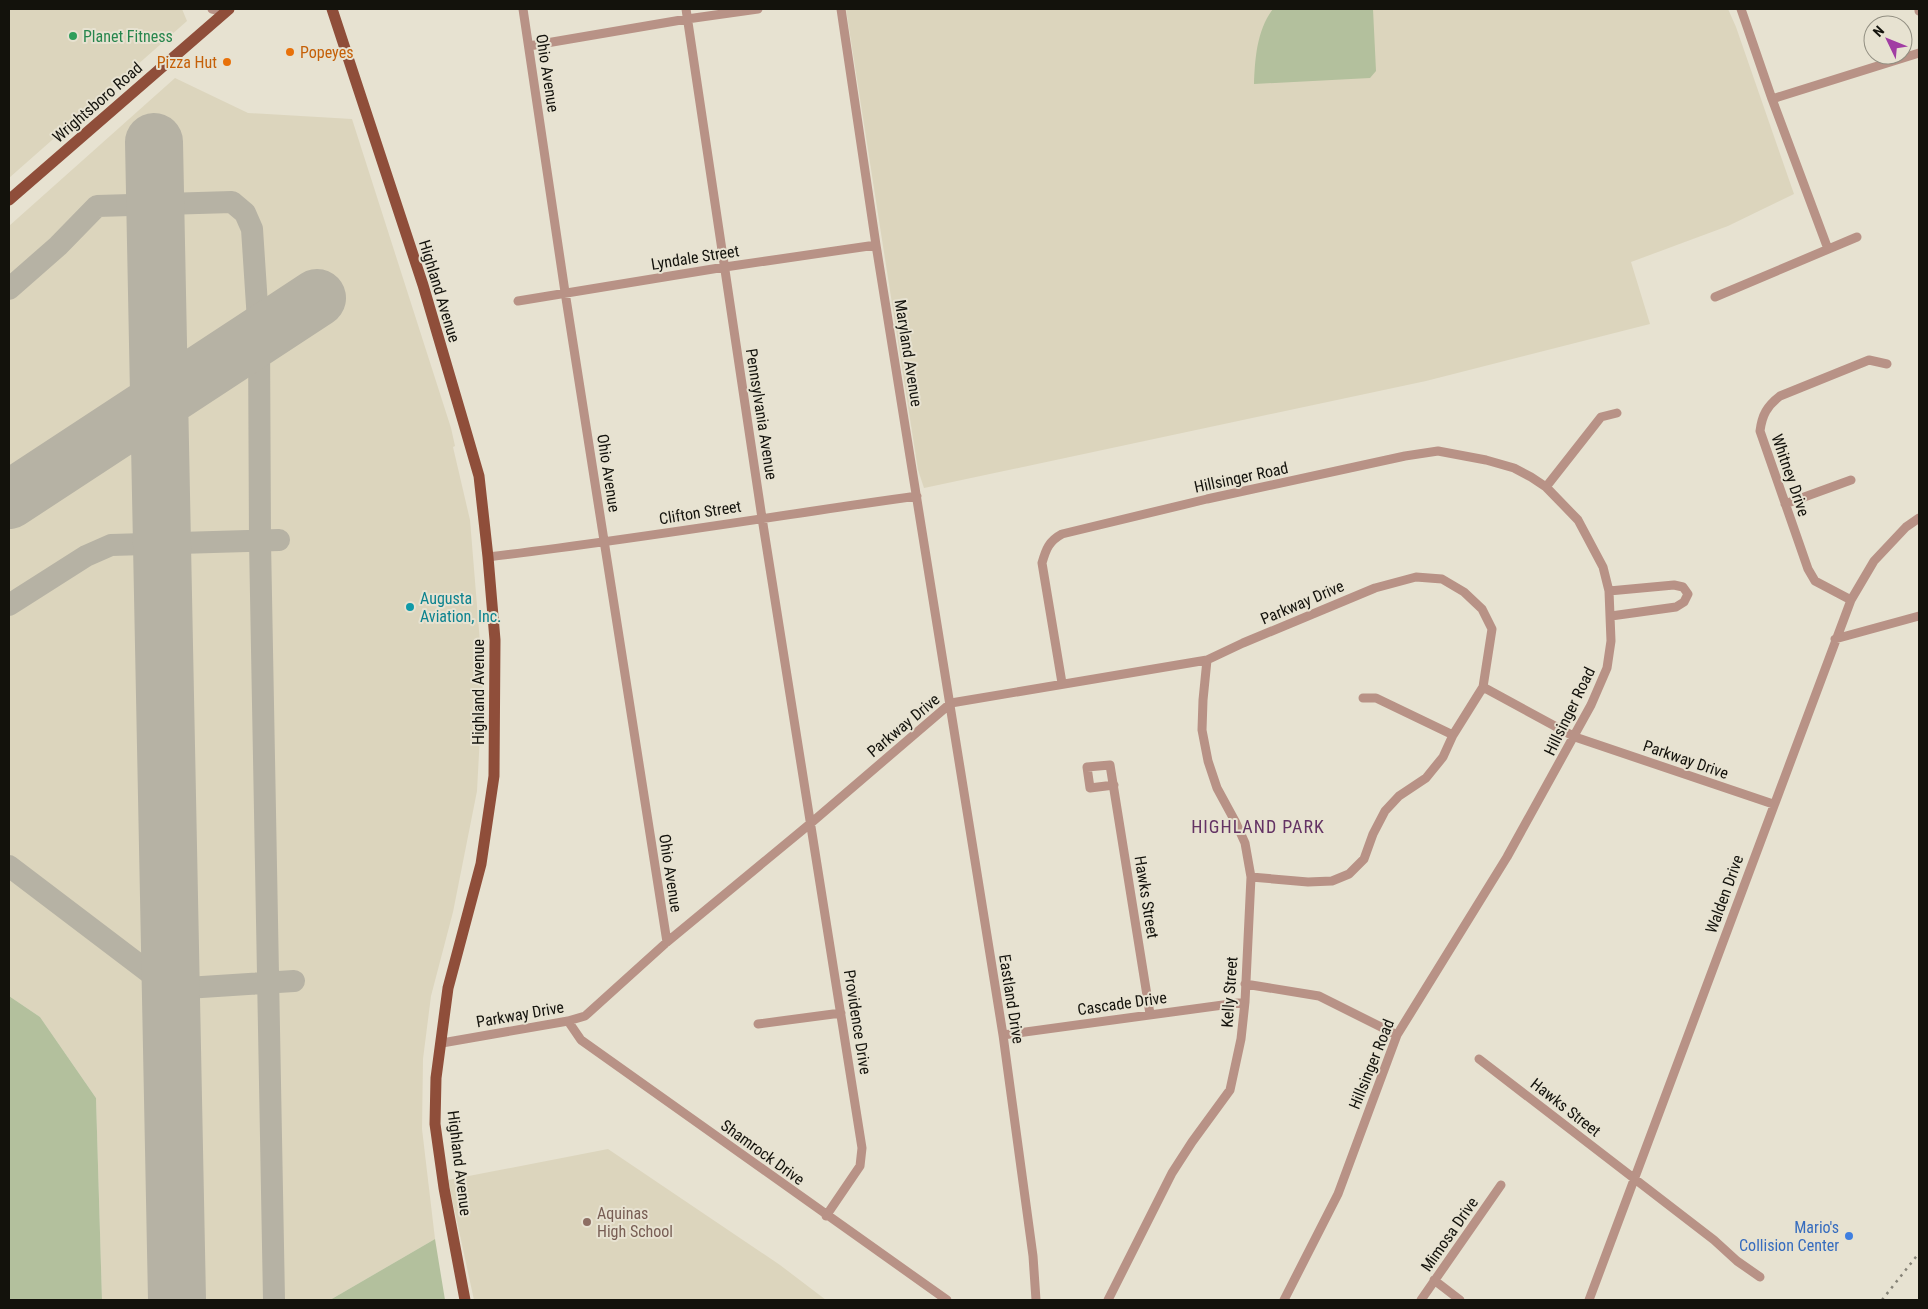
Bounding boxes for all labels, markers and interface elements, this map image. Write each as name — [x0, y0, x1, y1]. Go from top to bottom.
north arrow — [1863, 15, 1913, 65]
text: N — [1870, 23, 1887, 40]
place label: Planet Fitness — [83, 27, 173, 46]
marker: Planet Fitness — [67, 30, 79, 42]
street label: Ohio Avenue — [532, 33, 563, 113]
place label: Popeyes — [300, 43, 353, 62]
marker: Popeyes — [284, 46, 296, 58]
place label: Pizza Hut — [157, 53, 217, 72]
marker: Pizza Hut — [221, 56, 233, 68]
street label: Wrightsboro Road — [49, 58, 146, 147]
street label: Highland Avenue — [415, 238, 464, 345]
street label: Lyndale Street — [650, 241, 741, 274]
street label: Maryland Avenue — [891, 298, 926, 408]
street label: Pennsylvania Avenue — [742, 347, 781, 481]
street label: Whitney Drive — [1768, 432, 1813, 519]
street label: Ohio Avenue — [593, 433, 624, 513]
street label: Hillsinger Road — [1192, 458, 1290, 497]
street label: Clifton Street — [658, 497, 743, 528]
street label: Parkway Drive — [1258, 576, 1347, 629]
place label: Augusta Aviation, Inc. — [420, 589, 501, 626]
marker: Augusta Aviation, Inc. — [404, 601, 416, 613]
street label: Highland Avenue — [469, 639, 488, 745]
street label: Hillsinger Road — [1540, 664, 1599, 758]
street label: Parkway Drive — [863, 690, 943, 761]
street label: Parkway Drive — [1641, 736, 1731, 783]
district label: HIGHLAND PARK — [1191, 816, 1325, 837]
street label: Ohio Avenue — [655, 833, 686, 913]
street label: Walden Drive — [1702, 852, 1747, 936]
street label: Hawks Street — [1131, 854, 1162, 940]
street label: Eastland Drive — [995, 953, 1028, 1045]
street label: Kelly Street — [1218, 956, 1241, 1028]
street label: Providence Drive — [840, 968, 875, 1076]
street label: Cascade Drive — [1076, 988, 1168, 1019]
street label: Parkway Drive — [475, 997, 565, 1032]
street label: Hillsinger Road — [1345, 1016, 1398, 1112]
street label: Hawks Street — [1527, 1074, 1605, 1141]
street label: Highland Avenue — [444, 1109, 475, 1217]
street label: Shamrock Drive — [717, 1116, 808, 1189]
street label: Mimosa Drive — [1417, 1193, 1482, 1275]
place label: Aquinas High School — [597, 1204, 673, 1241]
marker: Aquinas High School — [581, 1216, 593, 1228]
place label: Mario's Collision Center — [1739, 1218, 1839, 1255]
marker: Mario's Collision Center — [1843, 1230, 1855, 1242]

